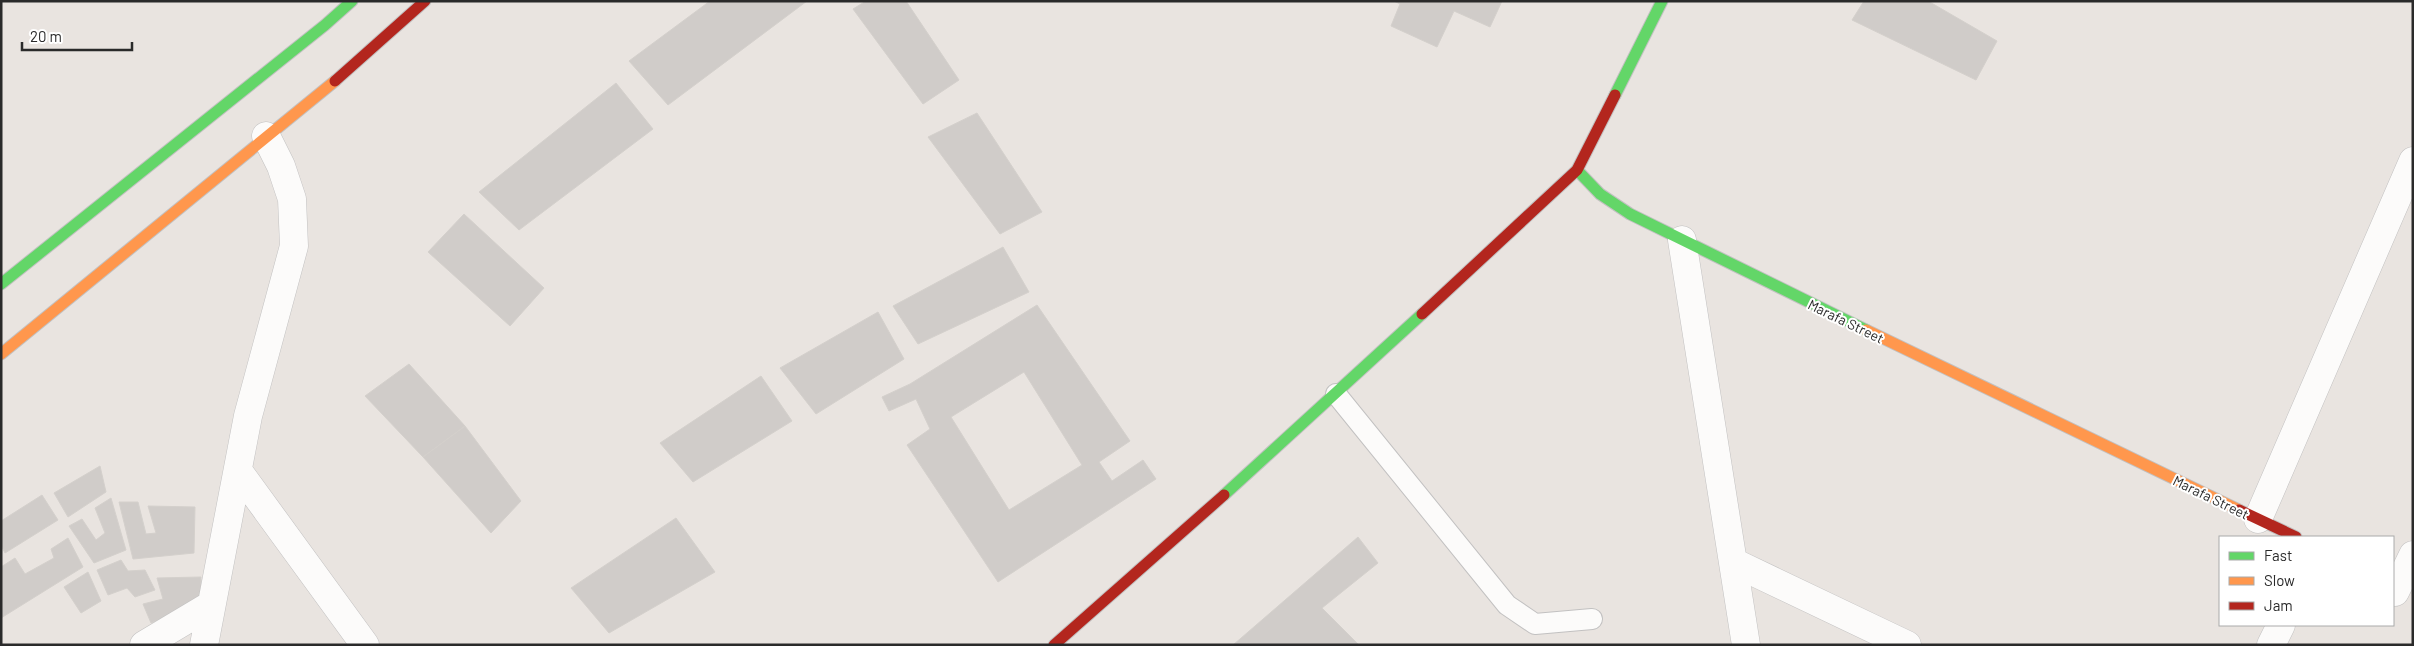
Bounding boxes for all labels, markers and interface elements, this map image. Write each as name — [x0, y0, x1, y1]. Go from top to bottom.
scale bar — [22, 20, 132, 52]
text: 20 m — [30, 27, 62, 45]
street label: Marafa Street — [1805, 295, 1887, 347]
street label: Marafa Street — [2170, 471, 2252, 523]
legend — [2219, 536, 2394, 626]
text: Fast — [2264, 546, 2292, 564]
text: Slow — [2264, 571, 2295, 589]
text: Jam — [2264, 596, 2293, 614]

